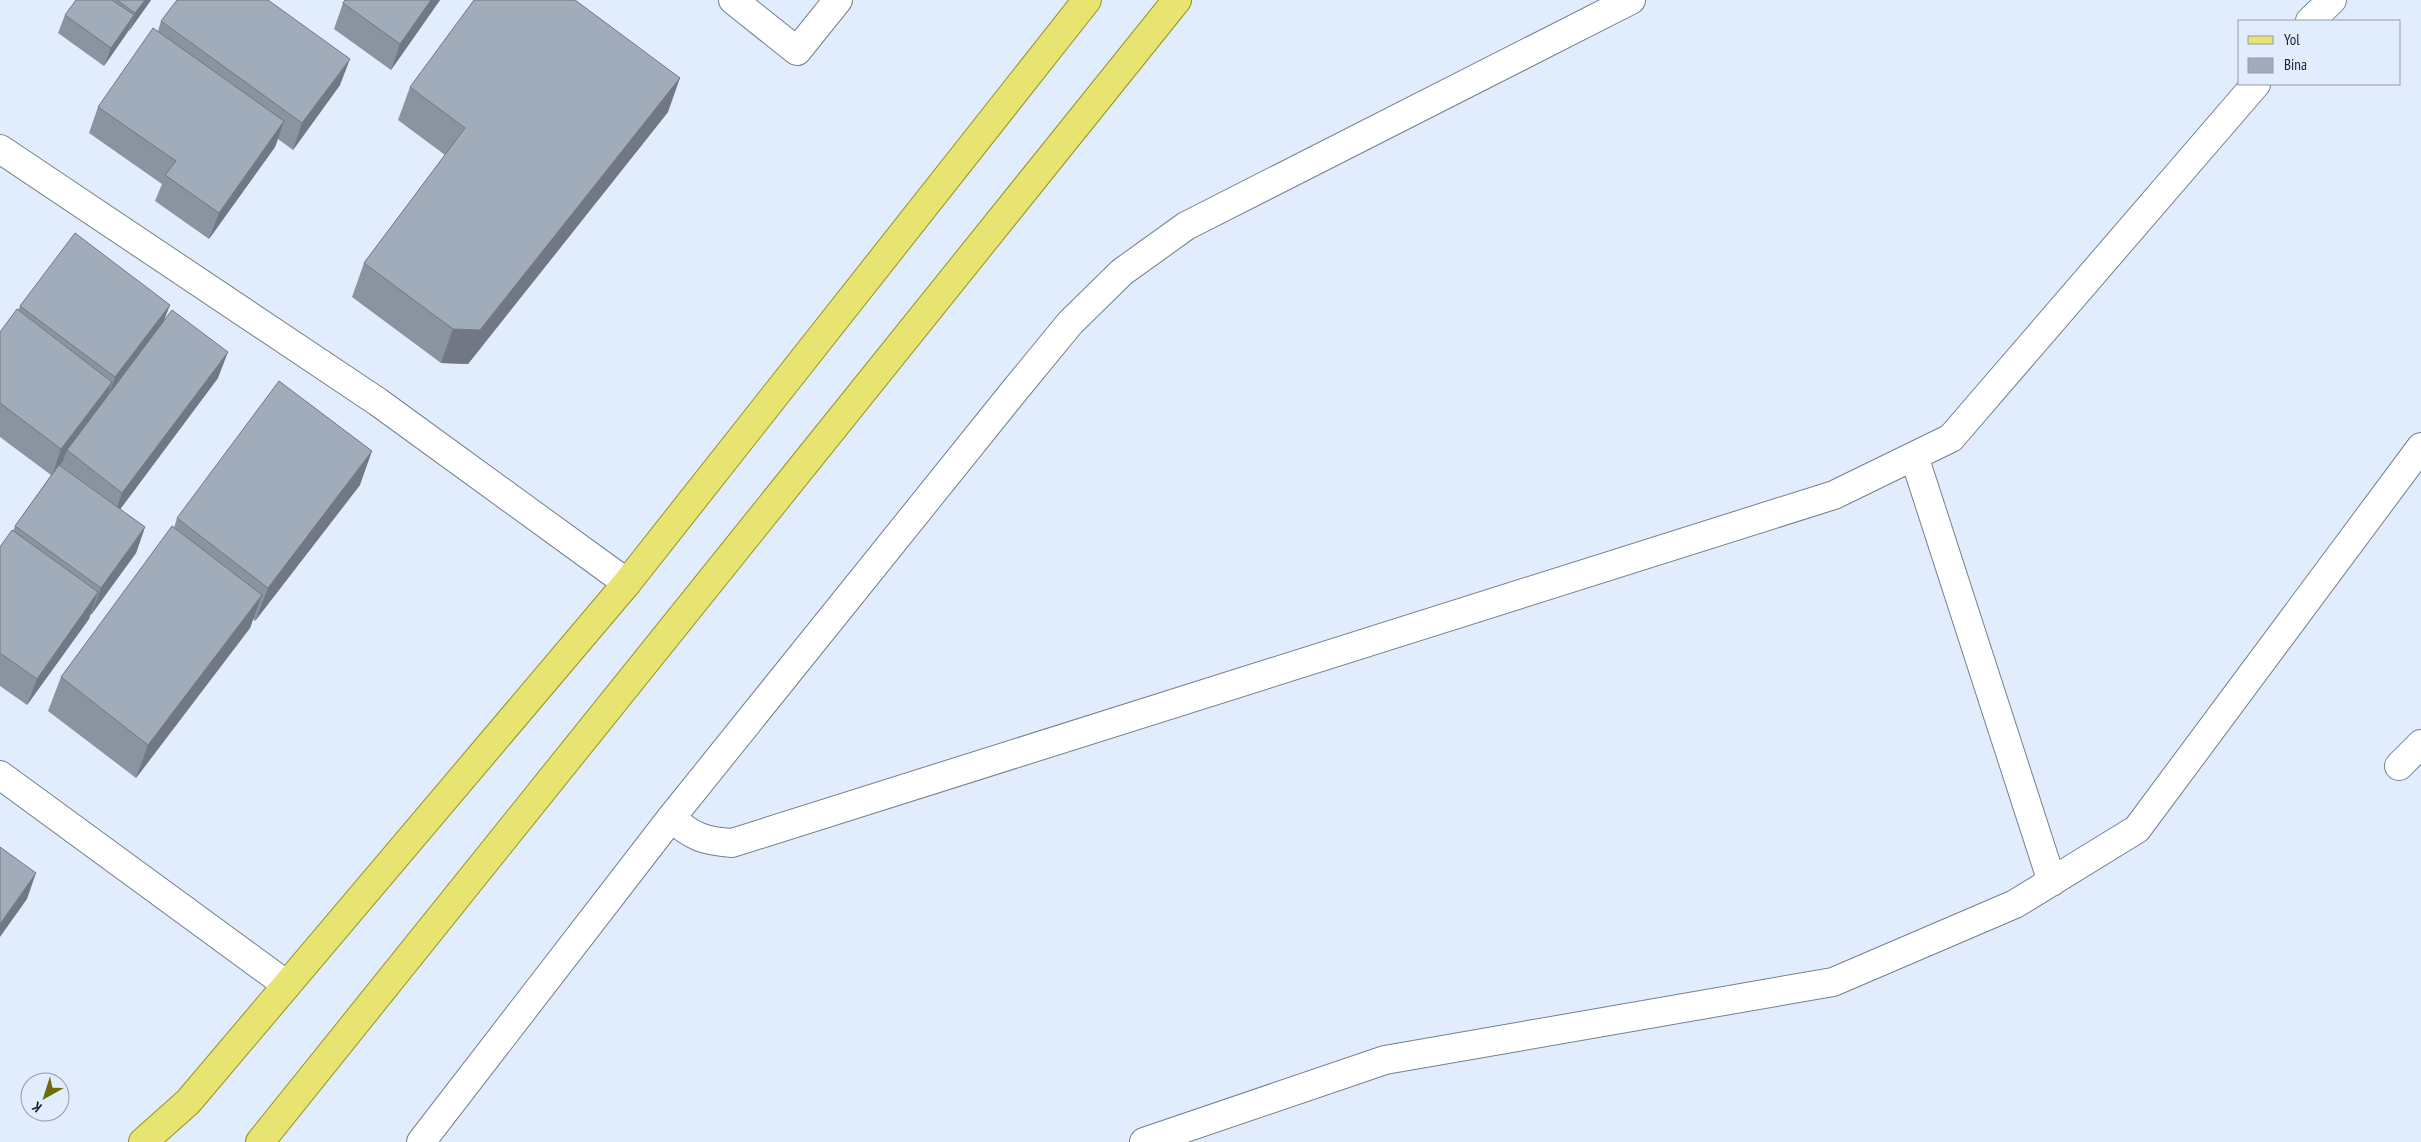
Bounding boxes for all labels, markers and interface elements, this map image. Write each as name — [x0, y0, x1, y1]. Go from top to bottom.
legend — [2238, 20, 2401, 85]
text: Yol — [2284, 30, 2300, 49]
text: Bina — [2284, 55, 2307, 74]
north arrow — [20, 1072, 70, 1122]
text: K — [28, 1097, 45, 1116]

